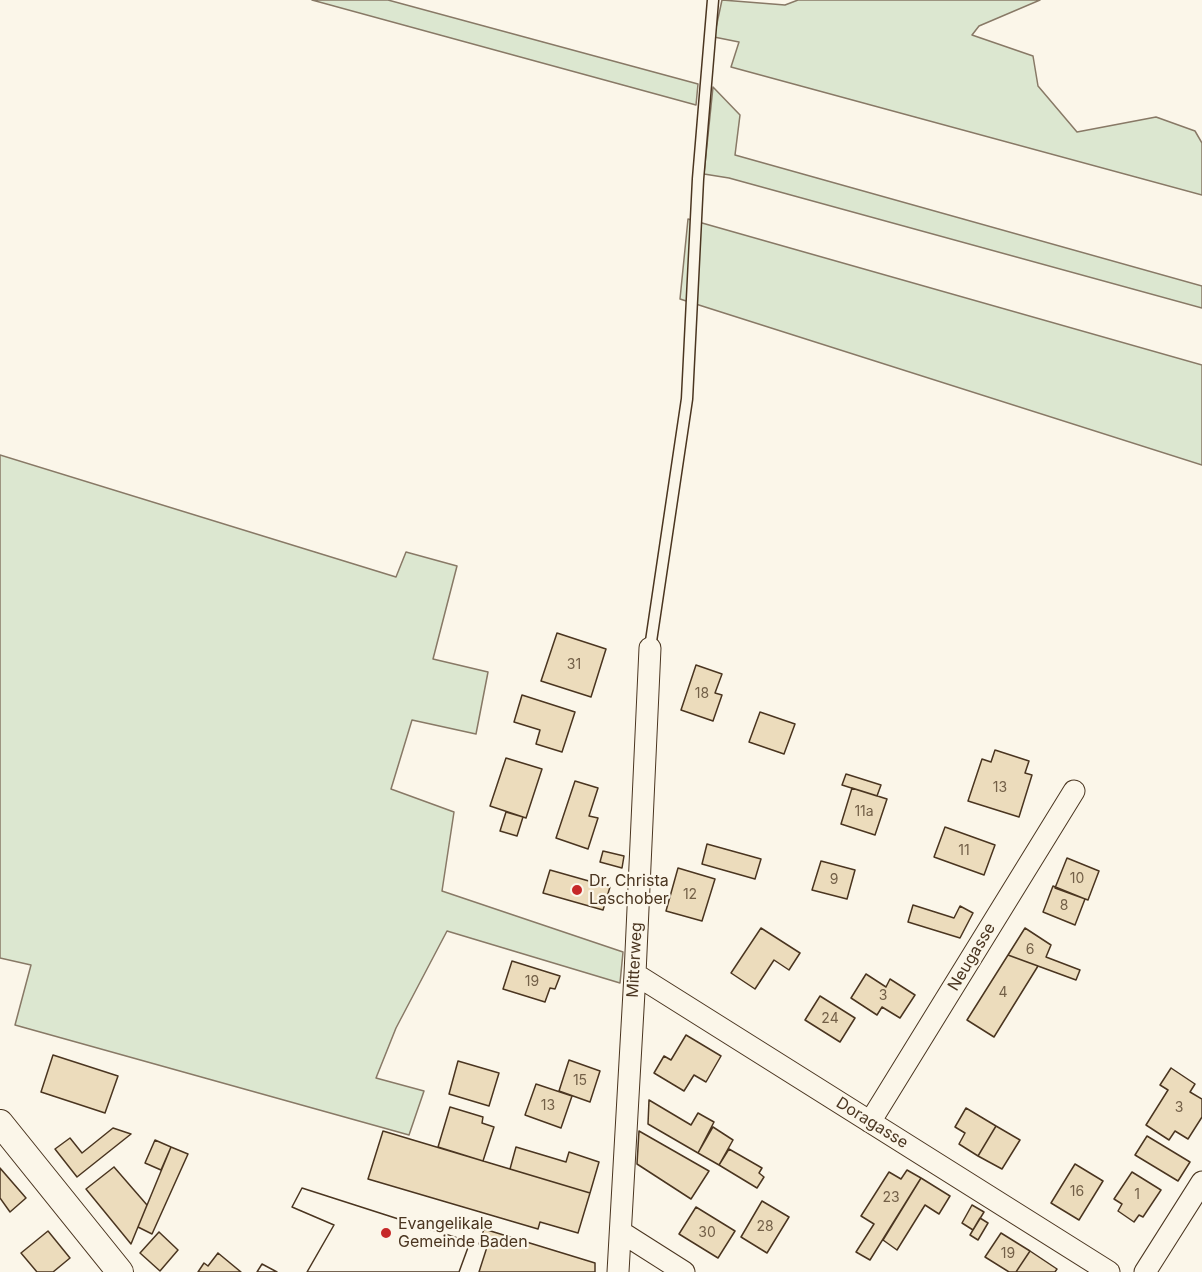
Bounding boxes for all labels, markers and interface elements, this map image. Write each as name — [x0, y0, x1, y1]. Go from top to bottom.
house number: 31 — [567, 657, 581, 673]
house number: 18 — [695, 686, 709, 702]
house number: 13 — [993, 780, 1007, 796]
house number: 11a — [854, 804, 874, 820]
house number: 11 — [958, 843, 970, 859]
place label: Dr. Christa Laschober — [589, 871, 669, 909]
house number: 10 — [1070, 871, 1084, 887]
house number: 9 — [830, 872, 838, 888]
marker: Dr. Christa Laschober — [570, 883, 584, 897]
house number: 12 — [683, 887, 697, 903]
house number: 8 — [1060, 898, 1068, 914]
street label: Neugasse — [944, 920, 1000, 994]
street label: Mitterweg — [623, 922, 647, 998]
house number: 6 — [1026, 942, 1034, 958]
house number: 19 — [525, 974, 539, 990]
house number: 4 — [998, 985, 1008, 1001]
house number: 3 — [879, 988, 887, 1004]
house number: 24 — [821, 1011, 839, 1027]
house number: 15 — [573, 1073, 587, 1089]
street label: Doragasse — [832, 1093, 912, 1153]
house number: 13 — [541, 1098, 555, 1114]
house number: 3 — [1175, 1100, 1183, 1116]
house number: 16 — [1070, 1184, 1084, 1200]
house number: 1 — [1134, 1187, 1140, 1203]
house number: 23 — [882, 1190, 900, 1206]
place label: Evangelikale Gemeinde Baden — [398, 1214, 528, 1252]
house number: 28 — [756, 1219, 774, 1235]
house number: 30 — [698, 1225, 716, 1241]
marker: Evangelikale Gemeinde Baden — [379, 1226, 393, 1240]
house number: 19 — [1001, 1246, 1015, 1262]

